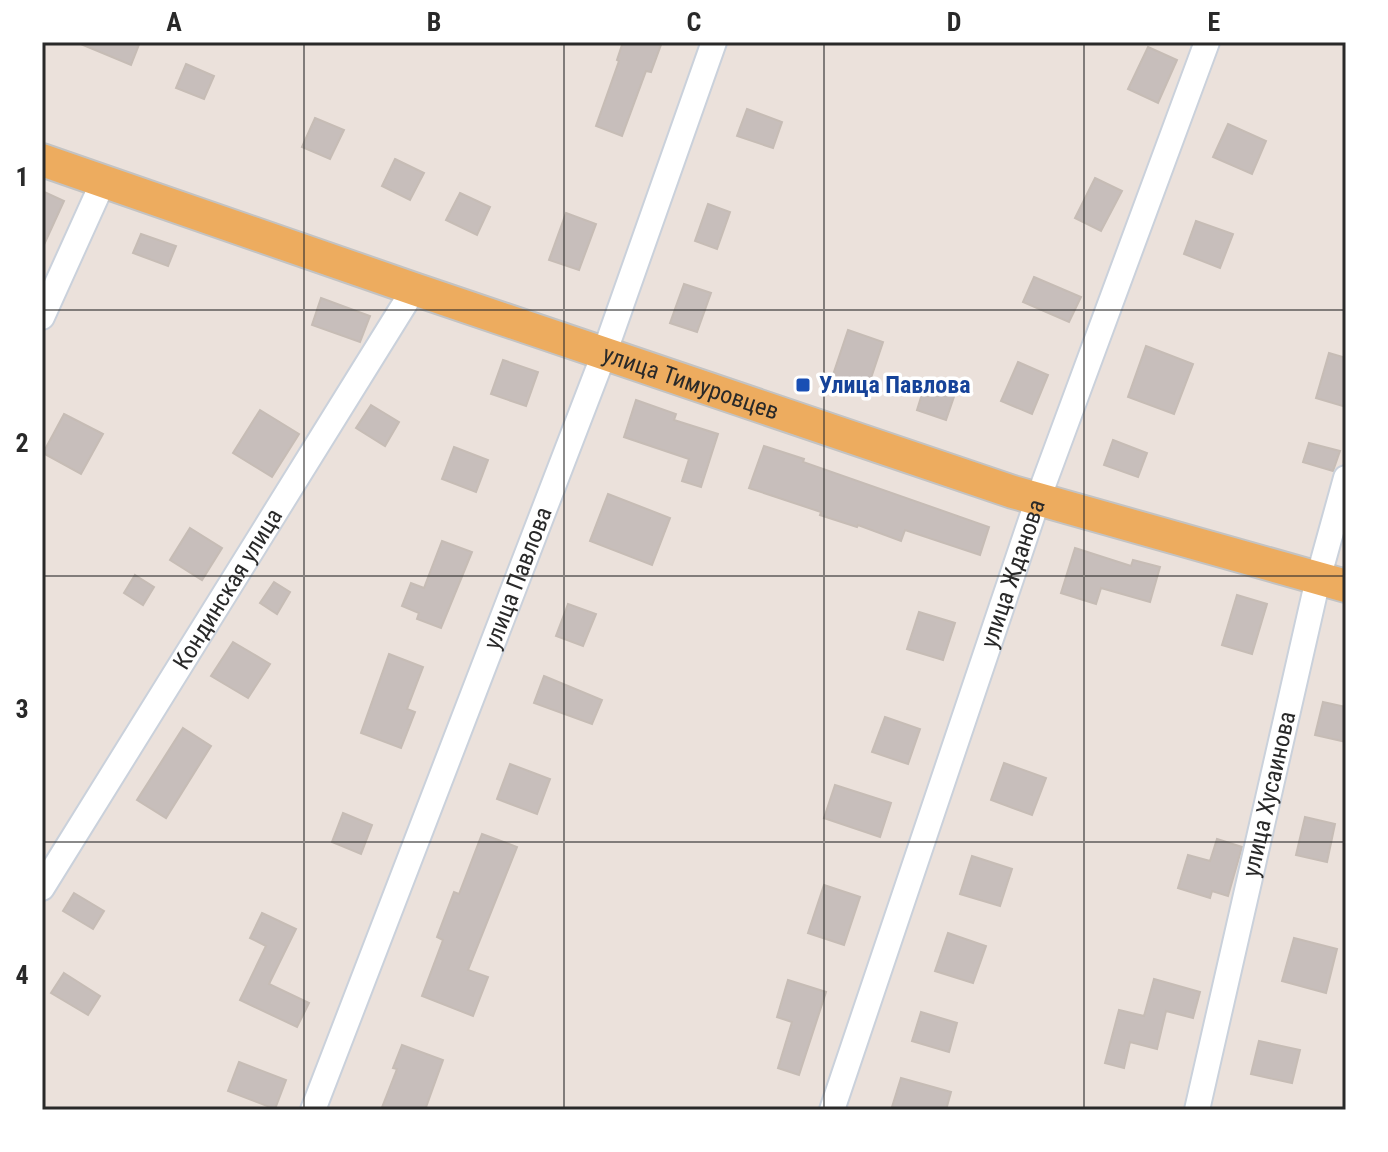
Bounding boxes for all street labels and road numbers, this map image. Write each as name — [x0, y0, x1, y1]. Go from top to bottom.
street label: улица Тимуровцев — [599, 340, 782, 426]
street label: улица Жданова — [975, 496, 1051, 651]
street label: Кондинская улица — [167, 503, 288, 675]
street label: улица Павлова — [478, 503, 558, 653]
street label: улица Хусаинова — [1237, 709, 1301, 880]

